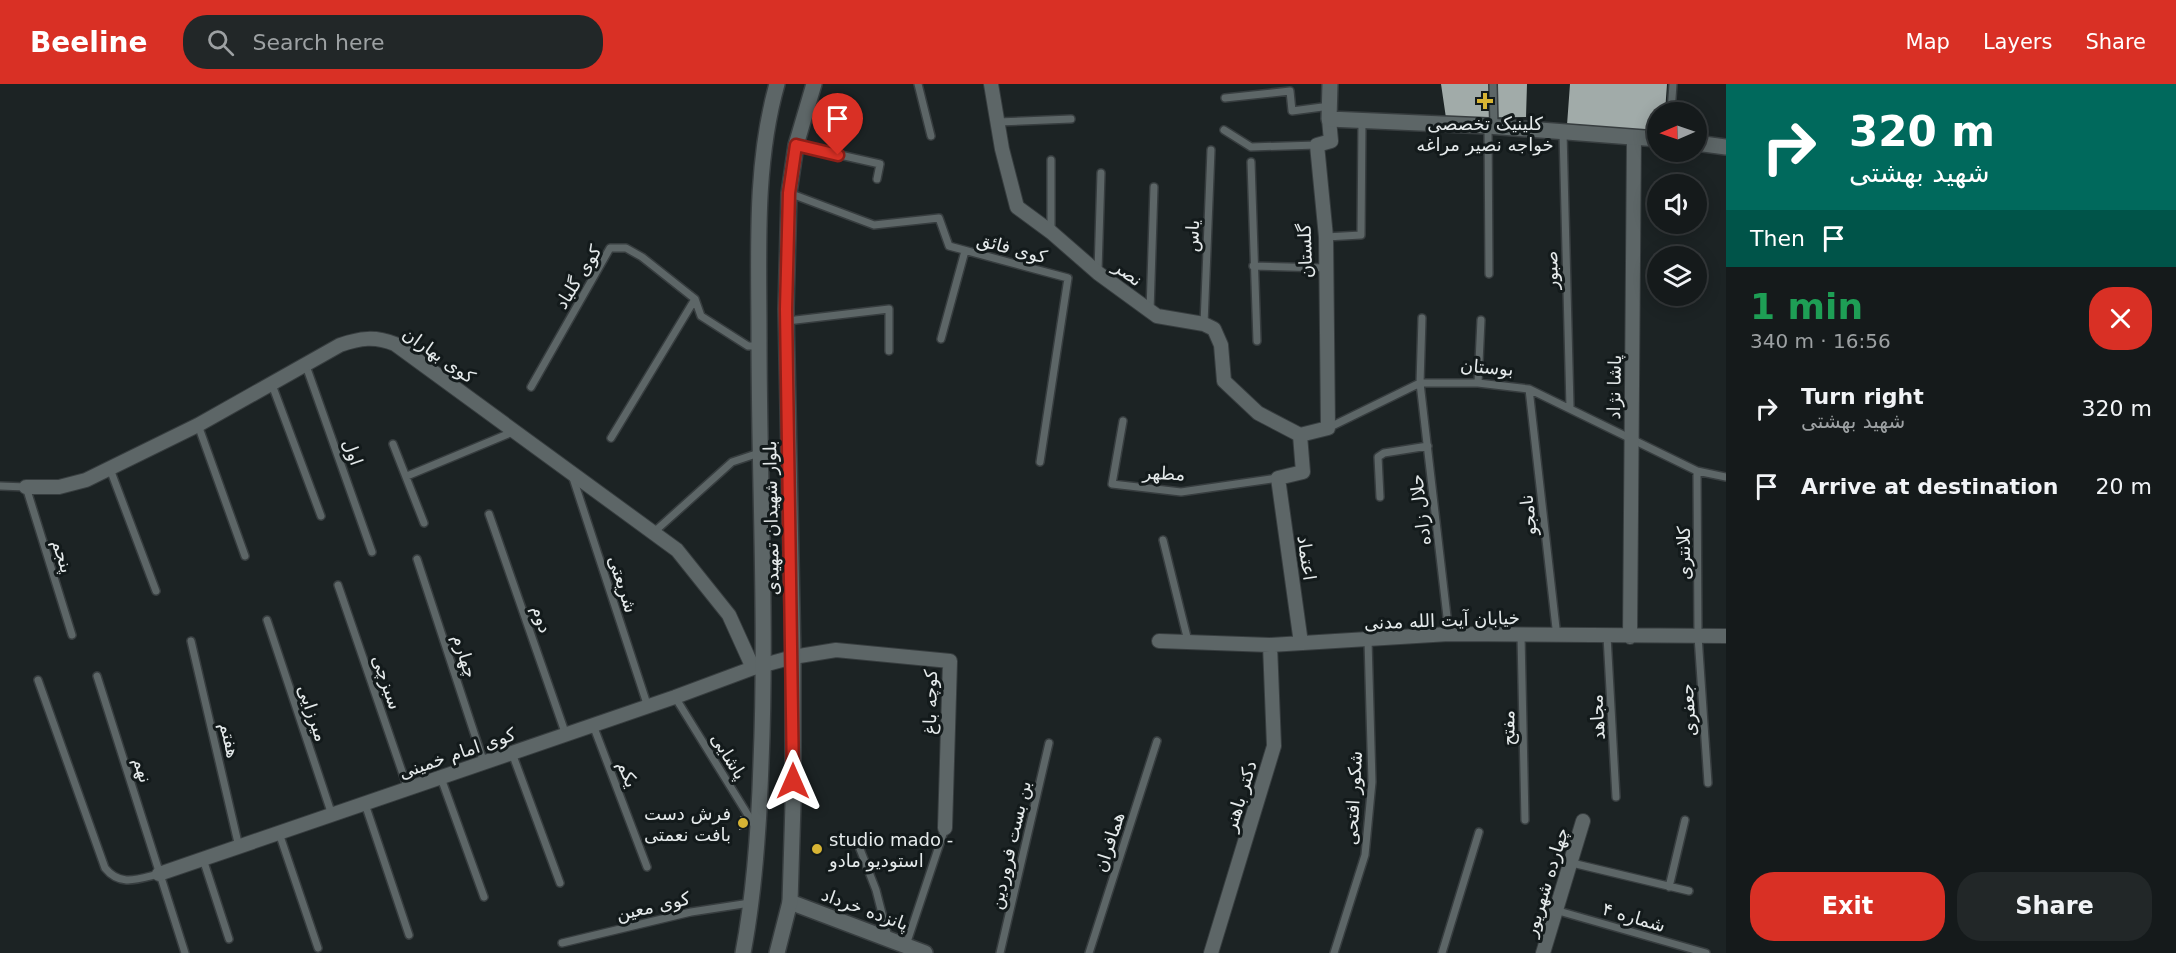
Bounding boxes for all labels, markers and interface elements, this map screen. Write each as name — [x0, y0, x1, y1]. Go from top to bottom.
search box — [183, 15, 603, 69]
text: Beeline — [30, 26, 147, 59]
icon: search — [204, 26, 237, 59]
text: Search here — [252, 30, 385, 55]
text: Map — [1906, 30, 1950, 54]
text: Layers — [1983, 30, 2052, 54]
text: Share — [2085, 30, 2146, 54]
marker: کلینیک تخصصی خواجه نصیر مراغه — [1476, 92, 1494, 110]
pin — [812, 93, 863, 155]
icon: arrive — [821, 102, 854, 135]
north arrow — [1647, 102, 1707, 162]
map controls — [1647, 102, 1707, 306]
text: 320 m — [1849, 107, 1995, 156]
icon: right — [1750, 108, 1828, 186]
place label: کلینیک تخصصی خواجه نصیر مراغه — [1416, 113, 1554, 156]
text: شهید بهشتی — [1849, 157, 1990, 188]
button: sound — [1647, 174, 1707, 234]
street label: یاس — [1181, 219, 1203, 253]
icon: arrive — [1817, 222, 1850, 255]
street label: گلستان — [1294, 223, 1316, 279]
text: Then — [1750, 226, 1805, 251]
street label: کوی فائق — [974, 229, 1050, 269]
street label: کوی گلباد — [550, 241, 607, 313]
button: layers — [1647, 246, 1707, 306]
street label: صبور — [1540, 250, 1563, 291]
street label: نصر — [1108, 255, 1147, 291]
text: 1 min — [1750, 286, 1863, 327]
button: close — [2089, 287, 2152, 350]
street label: کوی بهاران — [398, 322, 480, 389]
text: 340 m · 16:56 — [1750, 329, 1891, 353]
street label: بوستان — [1459, 354, 1515, 381]
street label: پاشا نژاد — [1603, 354, 1626, 420]
text: Turn right — [1801, 384, 1924, 409]
icon: right — [1750, 392, 1783, 425]
text: 320 m — [2082, 396, 2152, 421]
text: شهید بهشتی — [1801, 409, 1905, 433]
street label: اول — [338, 436, 367, 469]
street label: بلوار شهیدان تمهیدی — [759, 441, 784, 595]
street label: مطهر — [1141, 461, 1186, 486]
icon: arrive — [1750, 470, 1783, 503]
street label: حلال زاده — [1405, 473, 1435, 547]
text: Arrive at destination — [1801, 474, 2058, 499]
text: 20 m — [2096, 474, 2152, 499]
street label: نامجو — [1515, 493, 1542, 538]
street label: کلانتری — [1673, 526, 1695, 580]
street label: اعتماد — [1293, 534, 1321, 582]
street label: پنجم — [47, 537, 78, 576]
street label: شریعتی — [603, 553, 642, 616]
street label: دوم — [527, 602, 556, 636]
street label: خیابان آیت الله مدنی — [1364, 606, 1520, 633]
street label: چهارم — [447, 631, 482, 681]
street label: سبزچی — [367, 652, 406, 712]
street label: کوچه باغ — [919, 669, 942, 735]
street label: میرزایی — [293, 682, 332, 745]
street label: جعفری — [1676, 683, 1701, 737]
street label: مجاهد — [1585, 694, 1609, 740]
street label: مفتح — [1497, 710, 1520, 746]
street label: هفتم — [215, 720, 244, 760]
street label: کوی امام خمینی — [396, 723, 519, 784]
street label: پاشایی — [706, 729, 751, 784]
position arrow — [761, 749, 825, 813]
street label: شکور افتحی — [1340, 750, 1367, 846]
street label: نهم — [128, 755, 157, 785]
street label: یکم — [612, 758, 643, 791]
street label: دکتر باهنر — [1219, 758, 1262, 835]
street label: بن بست فروردین — [985, 779, 1036, 912]
place label: فرش دست بافت نعمتی — [644, 803, 731, 845]
street label: همافران — [1089, 809, 1130, 875]
marker: فرش دست بافت نعمتی — [736, 816, 750, 830]
street label: چهارده شهریور — [1519, 825, 1574, 940]
place label: studio mado - استودیو مادو — [828, 829, 953, 872]
marker: studio mado - استودیو مادو — [810, 842, 824, 856]
button: Exit — [1750, 872, 1945, 941]
button: Share — [1957, 872, 2152, 941]
street label: پانزده خرداد — [818, 884, 911, 935]
street label: کوی معین — [614, 887, 693, 926]
street label: شماره ۴ — [1600, 898, 1668, 936]

